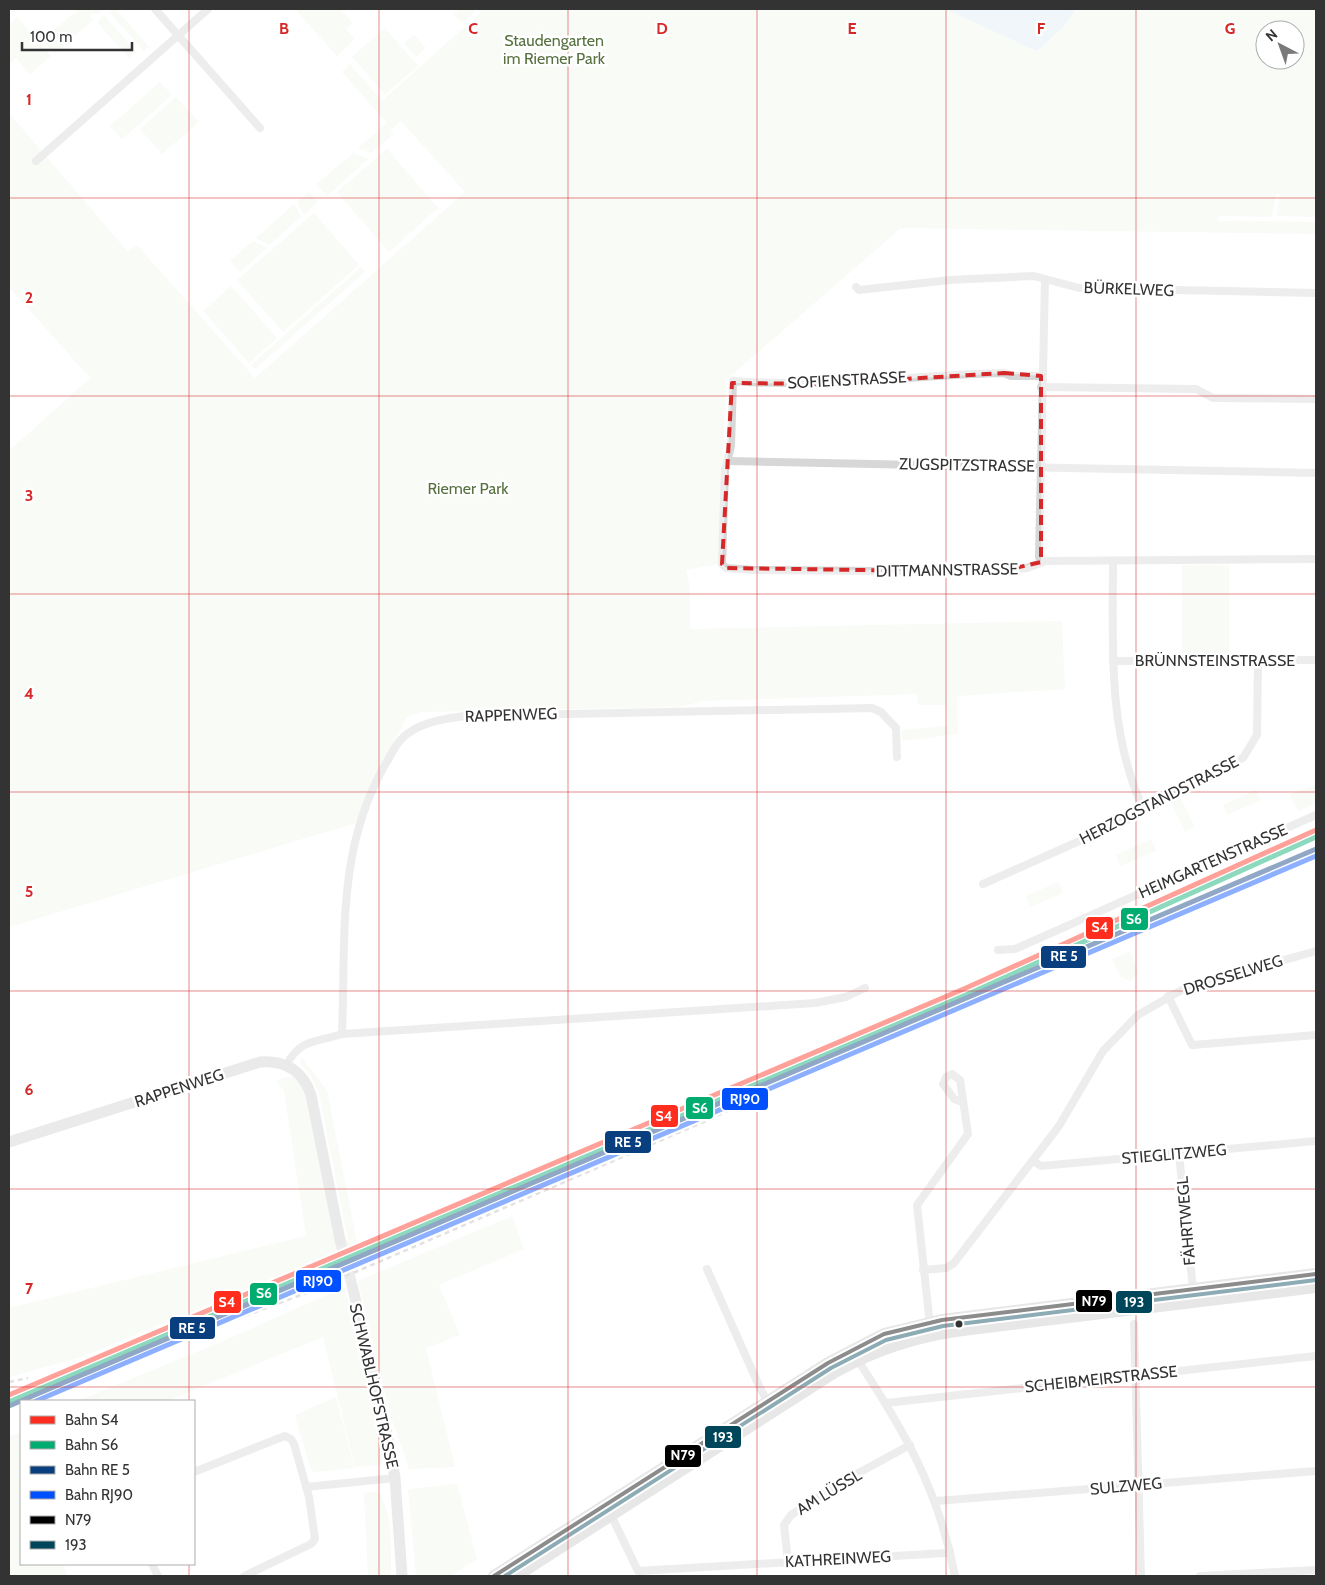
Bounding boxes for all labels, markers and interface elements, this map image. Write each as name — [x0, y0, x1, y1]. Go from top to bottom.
text: B — [279, 19, 289, 38]
text: C — [468, 19, 478, 38]
text: D — [656, 19, 668, 38]
text: E — [847, 19, 857, 38]
text: F — [1037, 19, 1046, 38]
text: G — [1225, 19, 1235, 38]
scale bar — [22, 20, 132, 52]
north arrow — [1255, 20, 1305, 70]
text: N — [1262, 25, 1281, 45]
text: 100 m — [30, 28, 72, 46]
park label: Staudengarten im Riemer Park — [503, 31, 606, 68]
text: 1 — [26, 90, 32, 109]
street label: BÜRKELWEG — [1083, 278, 1175, 300]
text: 2 — [25, 288, 33, 307]
street label: SOFIENSTRASSE — [787, 367, 907, 393]
street label: ZUGSPITZSTRASSE — [899, 454, 1035, 476]
park label: Riemer Park — [428, 479, 509, 498]
text: 3 — [25, 486, 33, 505]
street label: DITTMANNSTRASSE — [876, 559, 1019, 581]
street label: BRÜNNSTEINSTRASSE — [1135, 651, 1295, 670]
text: 4 — [24, 684, 34, 703]
street label: RAPPENWEG — [464, 704, 558, 726]
street label: HERZOGSTANDSTRASSE — [1076, 752, 1242, 848]
street label: HEIMGARTENSTRASSE — [1136, 820, 1290, 902]
text: 5 — [25, 882, 33, 901]
line badge: S6 — [1120, 907, 1149, 931]
text: S6 — [1126, 910, 1142, 928]
line badge: S4 — [1085, 916, 1114, 940]
text: S4 — [1092, 918, 1108, 936]
line badge: RE 5 — [1040, 945, 1087, 969]
text: RE 5 — [1050, 947, 1078, 965]
street label: DROSSELWEG — [1181, 951, 1285, 999]
street label: RAPPENWEG — [132, 1065, 226, 1111]
text: 6 — [25, 1080, 34, 1099]
line badge: RJ90 — [721, 1087, 769, 1111]
text: RJ90 — [730, 1090, 760, 1108]
line badge: S6 — [685, 1096, 714, 1120]
text: S6 — [692, 1099, 708, 1117]
line badge: S4 — [650, 1104, 679, 1128]
text: S4 — [656, 1107, 672, 1125]
line badge: RE 5 — [604, 1130, 652, 1154]
text: RE 5 — [614, 1133, 642, 1151]
street label: STIEGLITZWEG — [1121, 1140, 1227, 1168]
street label: FÄHRTWEGL — [1173, 1176, 1199, 1266]
line badge: RJ90 — [295, 1269, 342, 1293]
text: RJ90 — [303, 1272, 333, 1290]
text: 7 — [25, 1279, 34, 1298]
line badge: S6 — [249, 1282, 278, 1306]
text: S6 — [256, 1284, 272, 1302]
line badge: N79 — [1075, 1289, 1113, 1313]
line badge: S4 — [213, 1290, 242, 1314]
line badge: 193 — [1115, 1290, 1153, 1314]
text: N79 — [1082, 1292, 1107, 1310]
text: S4 — [219, 1293, 235, 1311]
text: 193 — [1124, 1293, 1144, 1311]
street label: SCHWABLHOFSTRASSE — [346, 1301, 402, 1471]
line badge: RE 5 — [169, 1316, 216, 1340]
text: RE 5 — [178, 1319, 206, 1337]
unlabelled marker — [954, 1319, 964, 1329]
street label: SCHEIBMEIRSTRASSE — [1024, 1362, 1178, 1396]
legend — [20, 1400, 195, 1565]
text: Bahn S4 — [65, 1411, 119, 1429]
line badge: 193 — [704, 1425, 742, 1449]
text: 193 — [713, 1428, 733, 1446]
text: Bahn S6 — [65, 1436, 118, 1454]
line badge: N79 — [664, 1444, 702, 1468]
text: N79 — [671, 1446, 696, 1464]
text: Bahn RE 5 — [65, 1461, 130, 1479]
street label: AM LÜSSL — [793, 1465, 865, 1519]
street label: SULZWEG — [1089, 1473, 1163, 1499]
text: Bahn RJ90 — [65, 1486, 133, 1504]
text: N79 — [65, 1511, 92, 1529]
text: 193 — [65, 1536, 87, 1554]
street label: KATHREINWEG — [784, 1547, 892, 1571]

